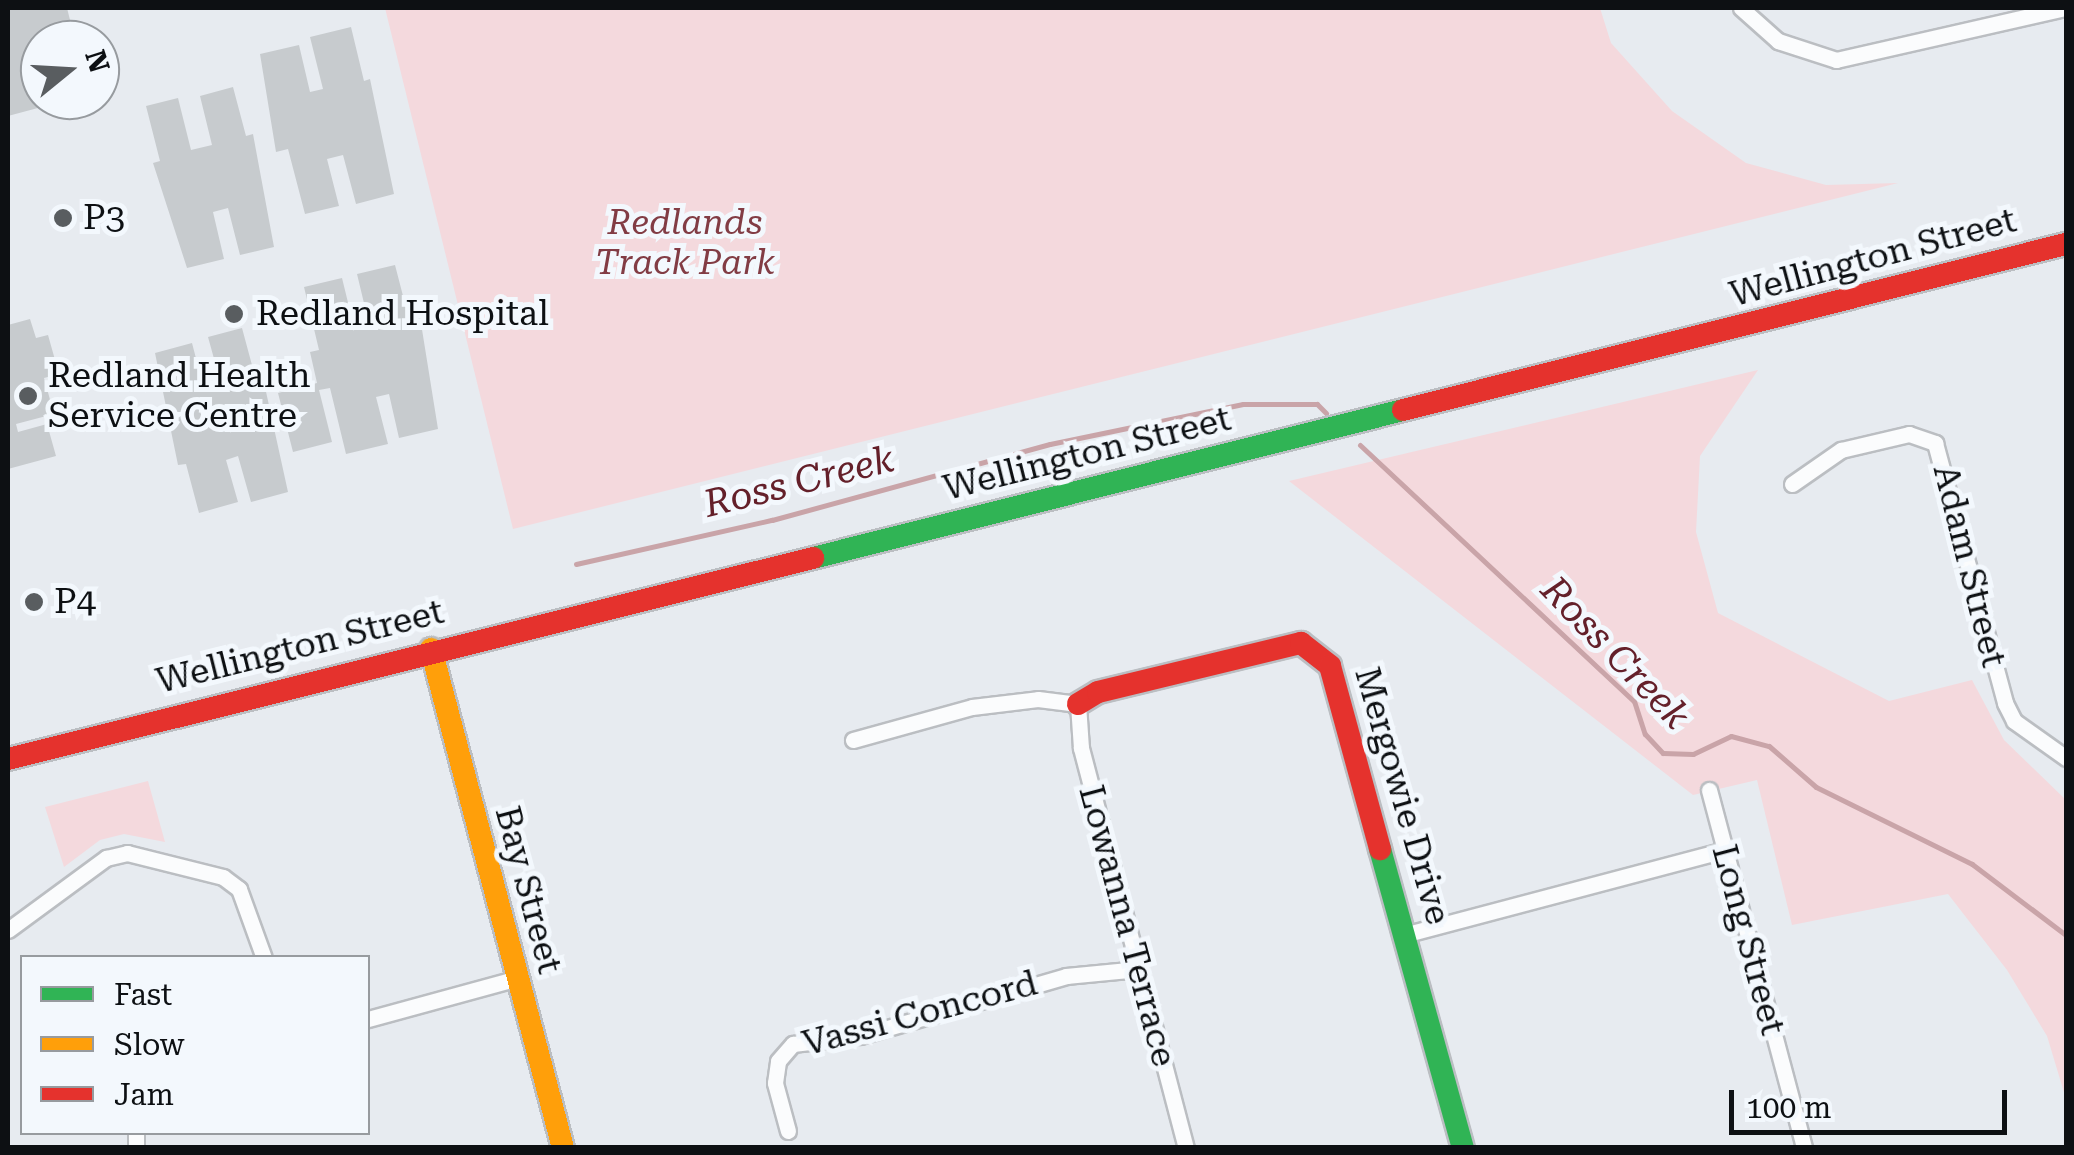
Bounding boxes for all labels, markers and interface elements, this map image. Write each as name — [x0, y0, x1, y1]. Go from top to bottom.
north arrow — [20, 20, 120, 120]
text: N — [78, 46, 116, 77]
place label: P3 — [83, 197, 125, 239]
street label: Wellington Street — [1725, 200, 2021, 316]
park label: Redlands Track Park — [595, 202, 775, 284]
marker: P3 — [52, 207, 74, 229]
place label: Redland Hospital — [256, 293, 549, 335]
marker: Redland Hospital — [221, 301, 247, 327]
place label: Redland Health Service Centre — [48, 355, 311, 437]
marker: Redland Health Service Centre — [17, 385, 39, 407]
street label: Wellington Street — [939, 398, 1235, 510]
water label: Ross Creek — [699, 436, 899, 528]
street label: Adam Street — [1924, 460, 2014, 672]
water label: Ross Creek — [1531, 567, 1699, 739]
place label: P4 — [54, 581, 96, 623]
marker: P4 — [23, 591, 45, 613]
street label: Wellington Street — [152, 591, 448, 703]
street label: Mergowie Drive — [1345, 663, 1459, 929]
street label: Lowanna Terrace — [1069, 781, 1185, 1071]
street label: Bay Street — [486, 802, 570, 978]
street label: Long Street — [1702, 840, 1794, 1040]
legend — [20, 955, 370, 1135]
street label: Vassi Concord — [798, 963, 1042, 1065]
text: Fast — [114, 977, 172, 1012]
text: Slow — [114, 1027, 185, 1062]
scale bar — [1734, 1070, 2012, 1132]
text: Jam — [114, 1077, 174, 1112]
text: 100 m — [1746, 1090, 1831, 1125]

